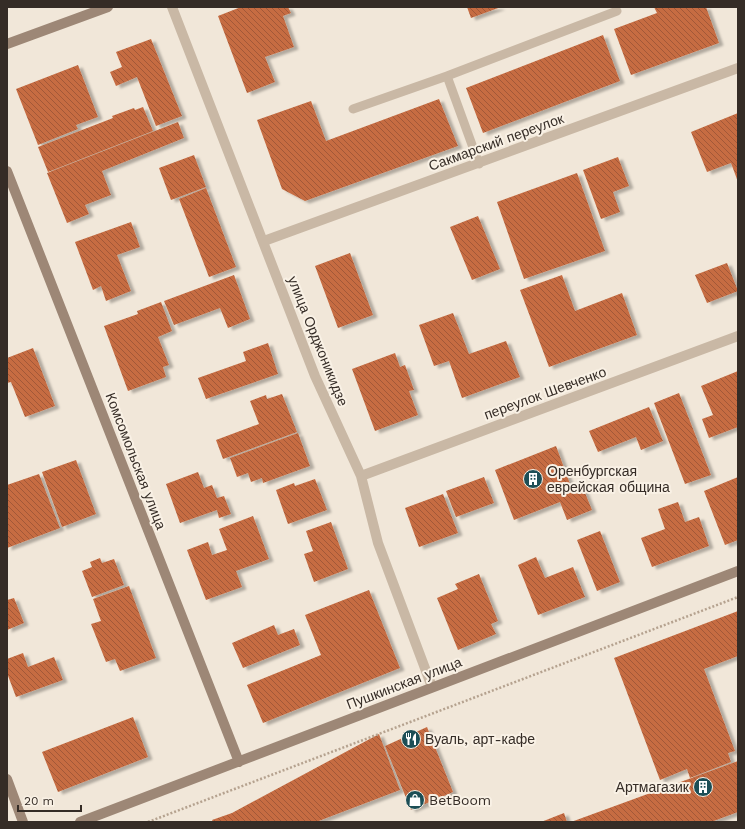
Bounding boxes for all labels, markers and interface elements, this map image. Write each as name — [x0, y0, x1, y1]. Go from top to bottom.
street label: Сакмарский переулок — [426, 110, 567, 174]
street label: улица Орджоникидзе — [285, 274, 351, 408]
street label: переулок Шевченко — [482, 363, 608, 423]
street label: Комсомольская улица — [103, 390, 170, 532]
place label: Оренбургская еврейская община — [547, 463, 670, 495]
building icon: Оренбургская еврейская община — [522, 468, 544, 490]
street label: Пушкинская улица — [344, 654, 464, 712]
restaurant icon: Вуаль, арт-кафе — [400, 728, 422, 750]
place label: Вуаль, арт-кафе — [425, 731, 535, 747]
building icon: Артмагазик — [692, 776, 714, 798]
place label: Артмагазик — [616, 779, 690, 795]
scale bar — [18, 787, 81, 813]
shop icon: BetBoom — [404, 789, 426, 811]
place label: BetBoom — [429, 792, 491, 808]
text: 20 m — [24, 794, 54, 808]

